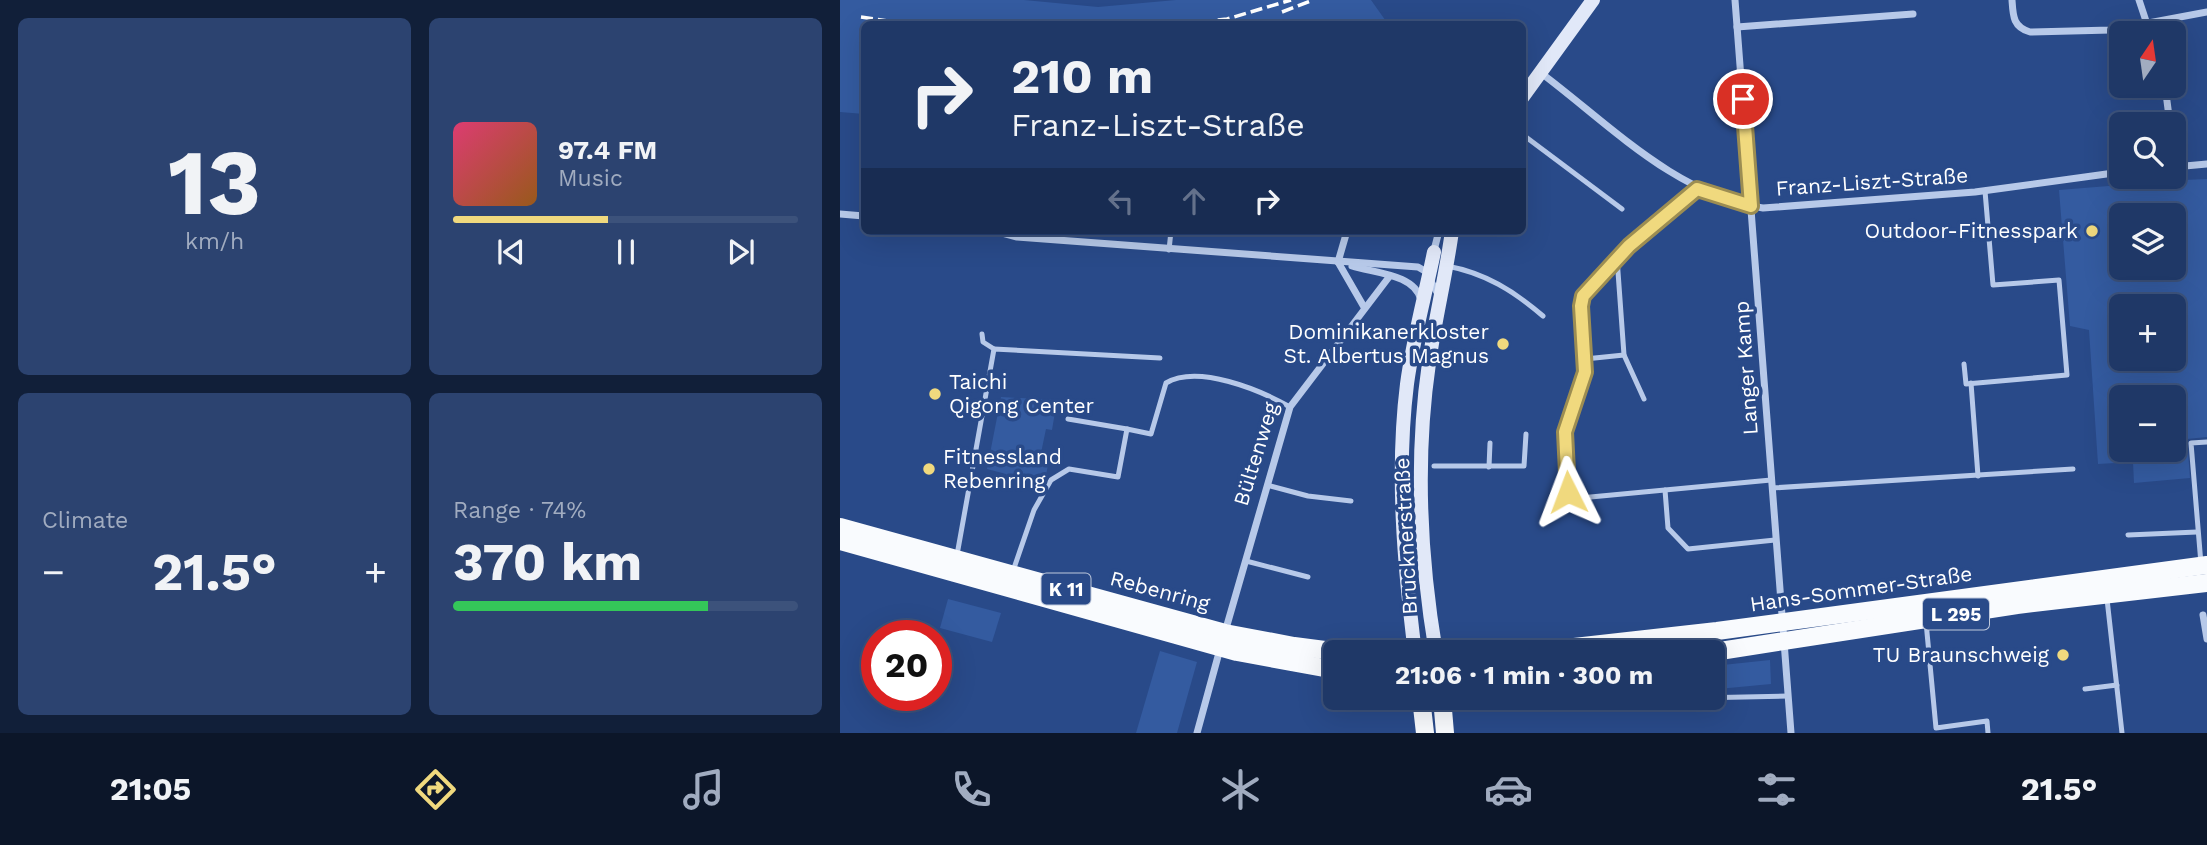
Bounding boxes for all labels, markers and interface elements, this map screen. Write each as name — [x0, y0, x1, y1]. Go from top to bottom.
north arrow — [2109, 21, 2186, 98]
map controls — [2109, 21, 2186, 462]
text: 210 m — [1011, 47, 1153, 105]
icon: right — [896, 49, 987, 140]
pin — [1713, 69, 1773, 129]
icon: arrive — [1724, 80, 1762, 118]
text: Franz-Liszt-Straße — [1011, 106, 1305, 144]
button: search — [2109, 112, 2186, 189]
text: 13 — [168, 129, 261, 236]
text: 97.4 FM — [558, 135, 657, 165]
street label: Franz-Liszt-Straße — [1775, 162, 1969, 201]
text: Music — [558, 165, 623, 192]
icon: left — [1102, 182, 1140, 220]
icon: ahead — [1175, 182, 1213, 220]
icon: right — [1248, 182, 1286, 220]
button: layers — [2109, 203, 2186, 280]
place label: Outdoor-Fitnesspark — [1864, 218, 2078, 243]
marker: Outdoor-Fitnesspark — [2084, 223, 2100, 239]
text: km/h — [185, 228, 244, 255]
icon: previous — [492, 233, 530, 271]
icon: pause — [607, 233, 645, 271]
icon: next — [722, 233, 760, 271]
button: + — [2109, 294, 2186, 371]
street label: Langer Kamp — [1728, 300, 1763, 436]
place label: Dominikanerkloster St. Albertus Magnus — [1283, 319, 1489, 368]
marker: Dominikanerkloster St. Albertus Magnus — [1495, 336, 1511, 352]
place label: Taichi Qigong Center — [949, 369, 1095, 418]
button: − — [2109, 385, 2186, 462]
marker: Taichi Qigong Center — [927, 386, 943, 402]
street label: Bültenweg — [1228, 398, 1283, 509]
place label: Fitnessland Rebenring — [943, 444, 1062, 493]
position arrow — [1531, 455, 1605, 529]
street label: Brucknerstraße — [1389, 457, 1422, 615]
marker: Fitnessland Rebenring — [921, 461, 937, 477]
text: Range · 74% — [453, 497, 586, 524]
text: Climate — [42, 507, 128, 534]
text: 370 km — [453, 532, 642, 593]
text: 21.5° — [152, 542, 277, 603]
text: − — [42, 550, 65, 594]
text: + — [364, 550, 387, 594]
street label: Hans-Sommer-Straße — [1748, 561, 1974, 616]
street label: Rebenring — [1107, 565, 1214, 616]
road number: K 11 — [1042, 574, 1090, 604]
road number: L 295 — [1923, 598, 1989, 629]
speed limit sign: 20 — [861, 620, 952, 711]
place label: TU Braunschweig — [1873, 642, 2050, 667]
marker: TU Braunschweig — [2055, 647, 2071, 663]
text: 21:06 · 1 min · 300 m — [1395, 660, 1653, 690]
icon: directions — [411, 765, 460, 814]
icon: music — [679, 765, 728, 814]
icon: phone — [947, 765, 996, 814]
icon: climate — [1216, 765, 1265, 814]
icon: car — [1484, 765, 1533, 814]
icon: filters — [1752, 765, 1801, 814]
text: 21:05 — [110, 770, 191, 808]
text: 21.5° — [2021, 770, 2097, 808]

